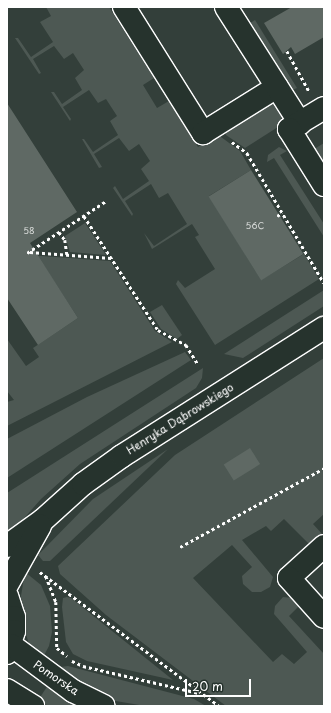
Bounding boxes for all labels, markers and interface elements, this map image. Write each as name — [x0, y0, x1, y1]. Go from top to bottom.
house number: 56C — [246, 220, 264, 230]
house number: 58 — [23, 225, 35, 235]
street label: Henryka Dąbrowskiego — [124, 380, 236, 458]
street label: Pomorska — [31, 658, 81, 698]
scale bar — [187, 671, 253, 697]
text: 20 m — [192, 677, 223, 695]

